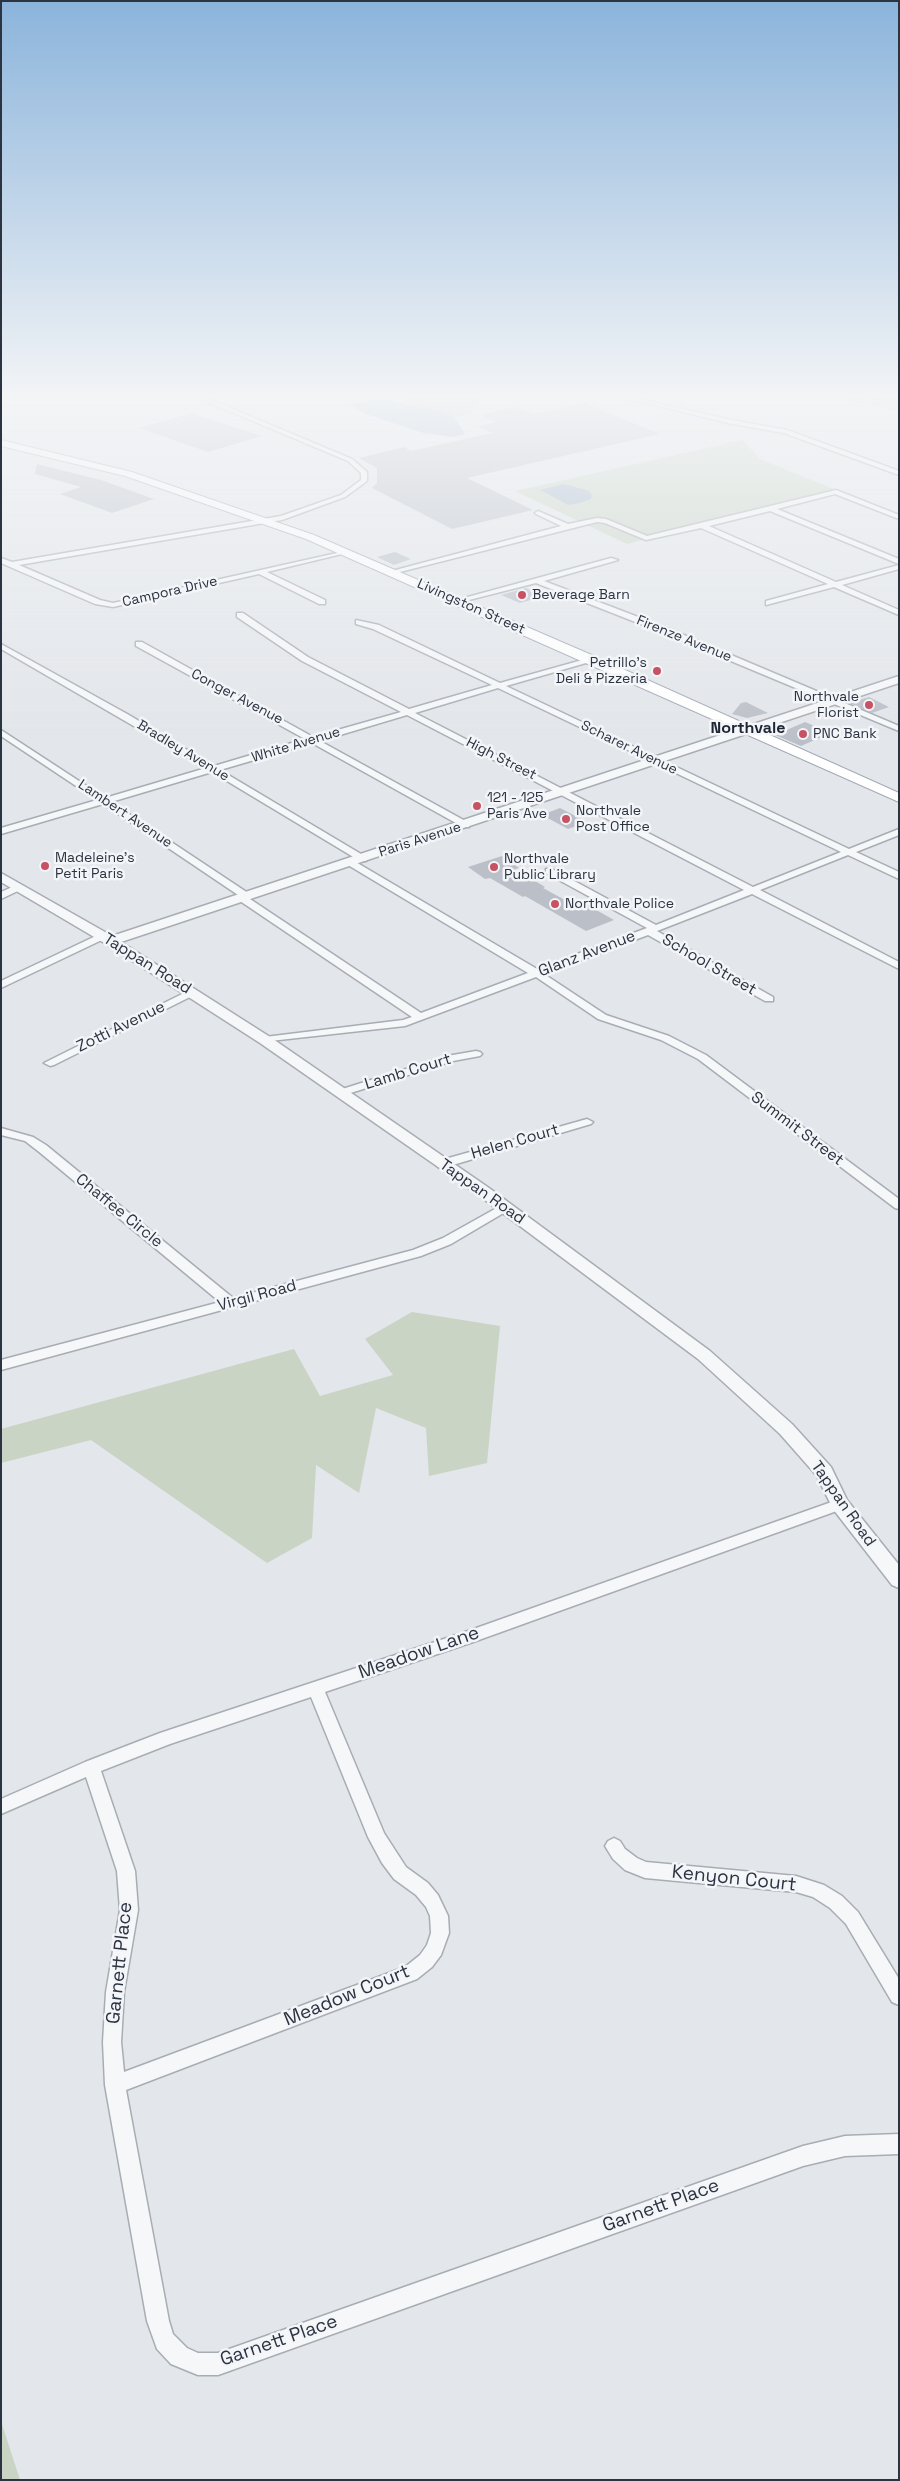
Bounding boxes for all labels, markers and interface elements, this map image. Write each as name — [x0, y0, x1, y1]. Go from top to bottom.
street label: Campora Drive — [121, 573, 219, 611]
street label: Livingston Street — [414, 576, 528, 638]
place label: Beverage Barn — [532, 587, 630, 603]
marker: Beverage Barn — [516, 589, 528, 601]
street label: Firenze Avenue — [634, 612, 734, 666]
place label: Petrillo's Deli & Pizzeria — [556, 655, 647, 688]
marker: Petrillo's Deli & Pizzeria — [651, 665, 663, 677]
street label: Conger Avenue — [188, 666, 286, 728]
place label: Northvale Florist — [794, 689, 859, 722]
marker: Northvale Florist — [863, 699, 875, 711]
street label: Bradley Avenue — [134, 717, 232, 785]
street label: Scharer Avenue — [578, 717, 680, 779]
district label: Northvale — [710, 719, 786, 739]
street label: White Avenue — [250, 724, 342, 766]
place label: PNC Bank — [813, 726, 877, 742]
marker: PNC Bank — [797, 728, 809, 740]
street label: High Street — [463, 734, 539, 784]
street label: Lambert Avenue — [75, 776, 175, 852]
place label: 121 - 125 Paris Ave — [487, 790, 547, 822]
marker: 121 - 125 Paris Ave — [471, 800, 483, 812]
place label: Northvale Post Office — [576, 803, 650, 836]
marker: Northvale Post Office — [560, 813, 572, 825]
street label: Paris Avenue — [377, 819, 463, 861]
place label: Madeleine’s Petit Paris — [55, 850, 135, 882]
place label: Northvale Public Library — [504, 851, 596, 884]
marker: Madeleine’s Petit Paris — [39, 860, 51, 872]
marker: Northvale Public Library — [488, 861, 500, 873]
place label: Northvale Police — [565, 896, 674, 912]
marker: Northvale Police — [549, 898, 561, 910]
street label: Glanz Avenue — [536, 927, 638, 981]
street label: Tappan Road — [99, 929, 195, 999]
street label: School Street — [658, 930, 760, 1000]
street label: Zotti Avenue — [74, 997, 168, 1057]
street label: Lamb Court — [362, 1050, 454, 1094]
street label: Summit Street — [747, 1088, 847, 1170]
street label: Helen Court — [469, 1120, 561, 1164]
street label: Tappan Road — [435, 1155, 529, 1229]
street label: Chaffee Circle — [72, 1170, 166, 1252]
street label: Virgil Road — [215, 1276, 299, 1316]
street label: Tappan Road — [806, 1457, 880, 1551]
street label: Meadow Lane — [356, 1622, 482, 1684]
street label: Kenyon Court — [670, 1861, 798, 1897]
street label: Garnett Place — [102, 1901, 138, 2025]
street label: Meadow Court — [281, 1960, 413, 2032]
street label: Garnett Place — [599, 2174, 723, 2238]
street label: Garnett Place — [217, 2310, 341, 2372]

